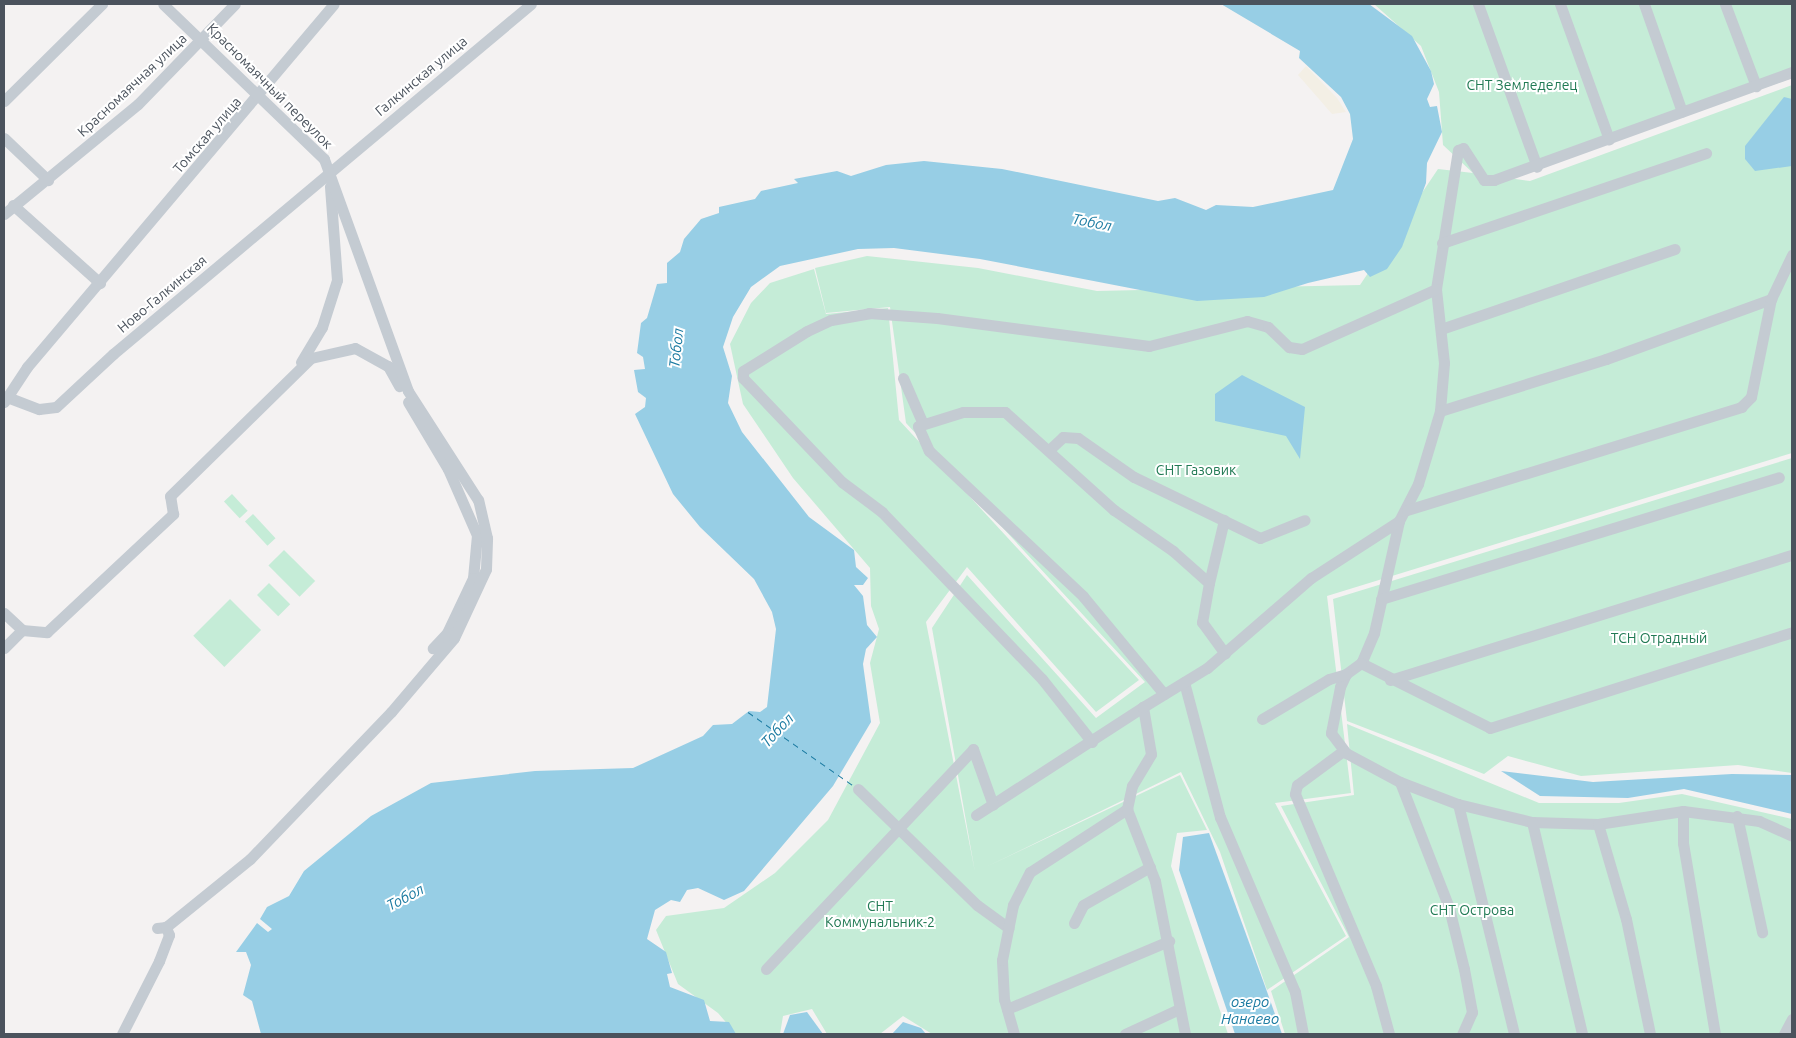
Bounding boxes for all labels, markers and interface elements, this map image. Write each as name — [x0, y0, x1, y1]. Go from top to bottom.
street label: Красномаячный переулок — [204, 20, 336, 152]
street label: Красномаячная улица — [74, 30, 190, 140]
street label: Галкинская улица — [372, 33, 470, 119]
park label: СНТ Земледелец — [1467, 77, 1577, 93]
street label: Томская улица — [169, 93, 245, 177]
water label: Тобол — [1071, 209, 1113, 235]
street label: Ново-Галкинская — [114, 252, 210, 336]
water label: Тобол — [665, 327, 687, 369]
park label: СНТ Газовик — [1156, 462, 1236, 478]
park label: ТСН Отрадный — [1611, 630, 1707, 646]
water label: Тобол — [757, 709, 797, 751]
water label: Тобол — [383, 880, 427, 914]
park label: СНТ Коммунальник-2 — [825, 898, 935, 930]
park label: СНТ Острова — [1430, 902, 1514, 918]
water label: озеро Нанаево — [1221, 992, 1279, 1027]

